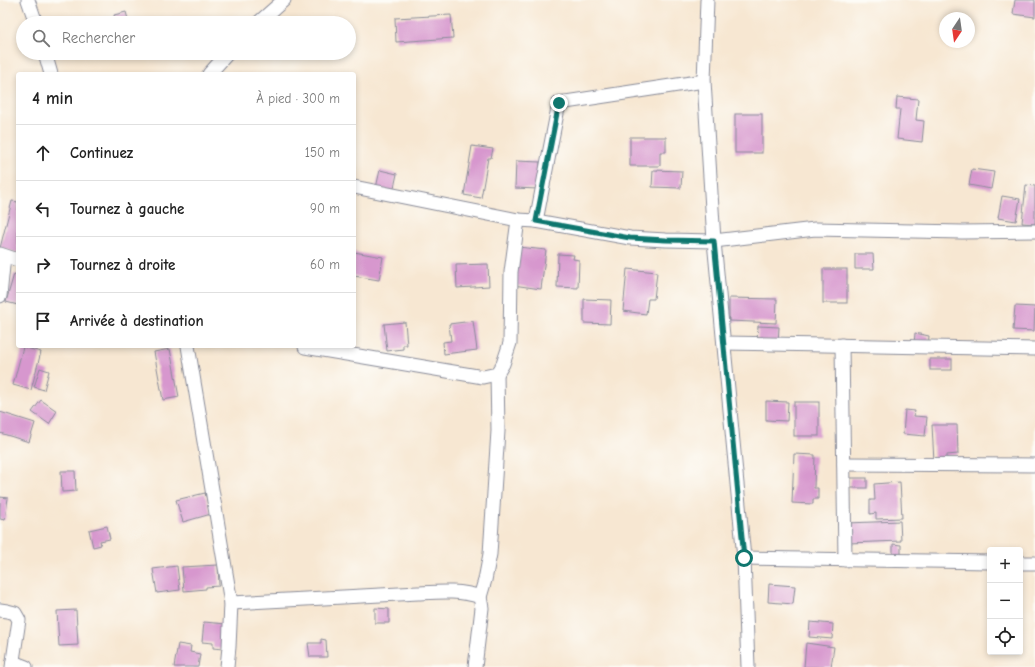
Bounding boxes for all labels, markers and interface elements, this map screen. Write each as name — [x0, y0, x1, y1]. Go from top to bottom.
north arrow — [939, 12, 975, 48]
search box — [16, 16, 356, 60]
icon: search — [30, 27, 52, 49]
text: Rechercher — [62, 29, 135, 47]
text: 4 min — [32, 89, 73, 108]
text: À pied · 300 m — [256, 91, 340, 106]
route end — [550, 94, 568, 112]
icon: ahead — [32, 142, 54, 164]
text: Continuez — [70, 144, 133, 162]
text: 150 m — [305, 145, 340, 160]
icon: left — [32, 198, 54, 220]
text: Tournez à gauche — [70, 200, 184, 218]
text: 90 m — [310, 201, 340, 216]
icon: right — [32, 254, 54, 276]
text: Tournez à droite — [70, 256, 175, 274]
text: 60 m — [310, 257, 340, 272]
icon: arrive — [32, 310, 54, 332]
text: Arrivée à destination — [70, 312, 204, 330]
map controls — [987, 547, 1023, 655]
button: + — [987, 547, 1023, 583]
route start — [735, 549, 753, 567]
button: − — [987, 583, 1023, 619]
button: locate — [987, 619, 1023, 655]

